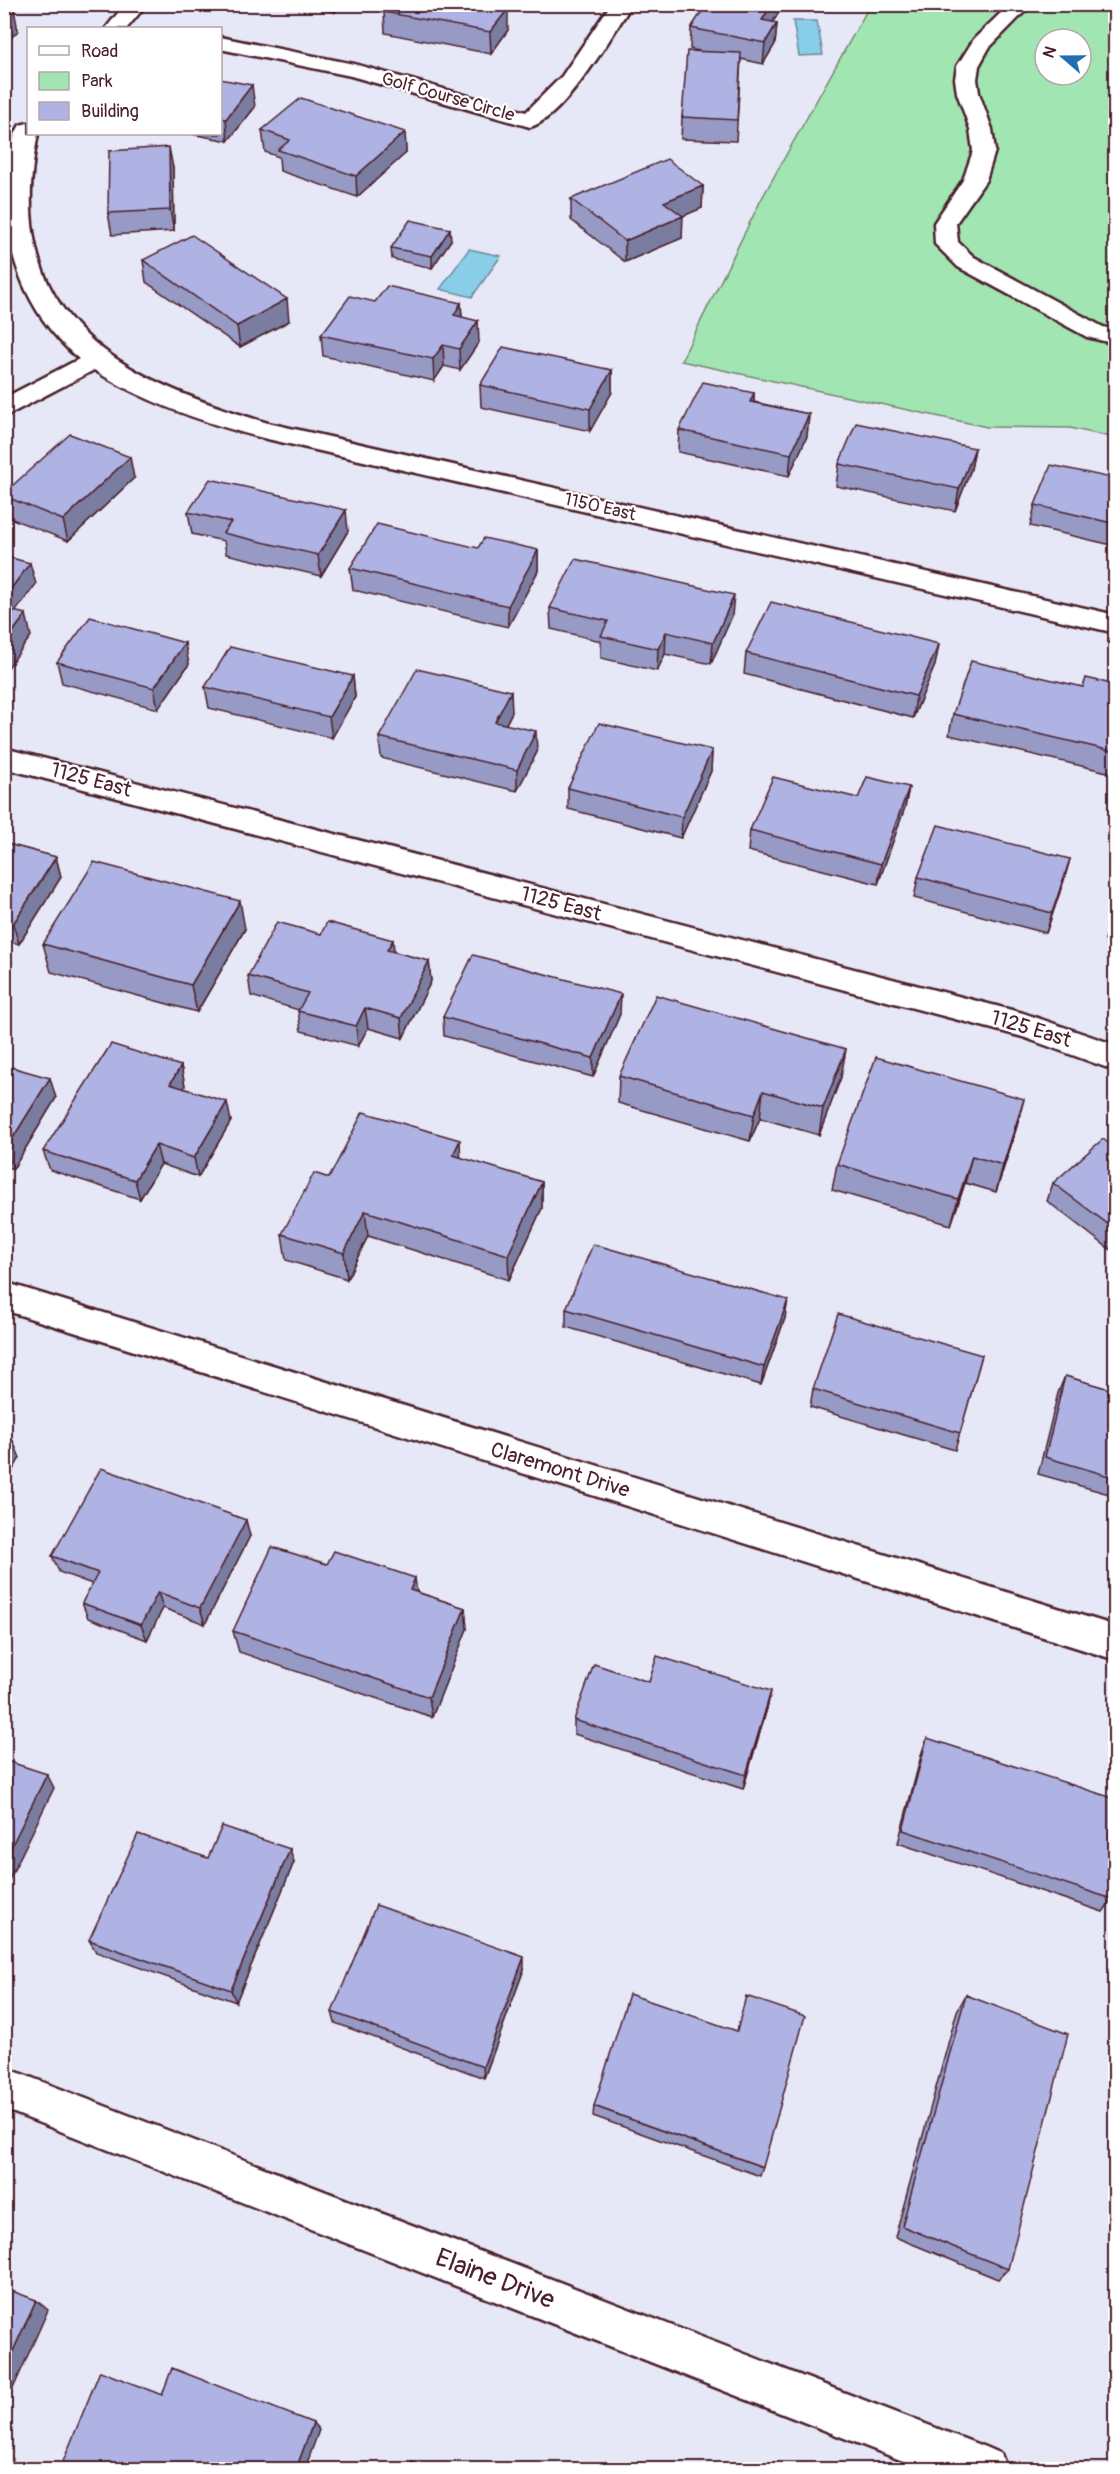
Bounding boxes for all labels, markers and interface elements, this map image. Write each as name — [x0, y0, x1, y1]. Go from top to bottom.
legend — [27, 27, 222, 135]
north arrow — [1033, 27, 1093, 87]
text: Road — [81, 40, 118, 63]
text: N — [1039, 44, 1061, 61]
street label: Golf Course Circle — [379, 67, 517, 127]
text: Park — [81, 70, 113, 93]
text: Building — [81, 100, 139, 123]
street label: 1150 East — [562, 488, 639, 527]
street label: 1125 East — [48, 756, 135, 804]
street label: 1125 East — [518, 880, 605, 928]
street label: 1125 East — [988, 1004, 1075, 1054]
street label: Claremont Drive — [487, 1436, 634, 1504]
street label: Elaine Drive — [431, 2242, 559, 2316]

